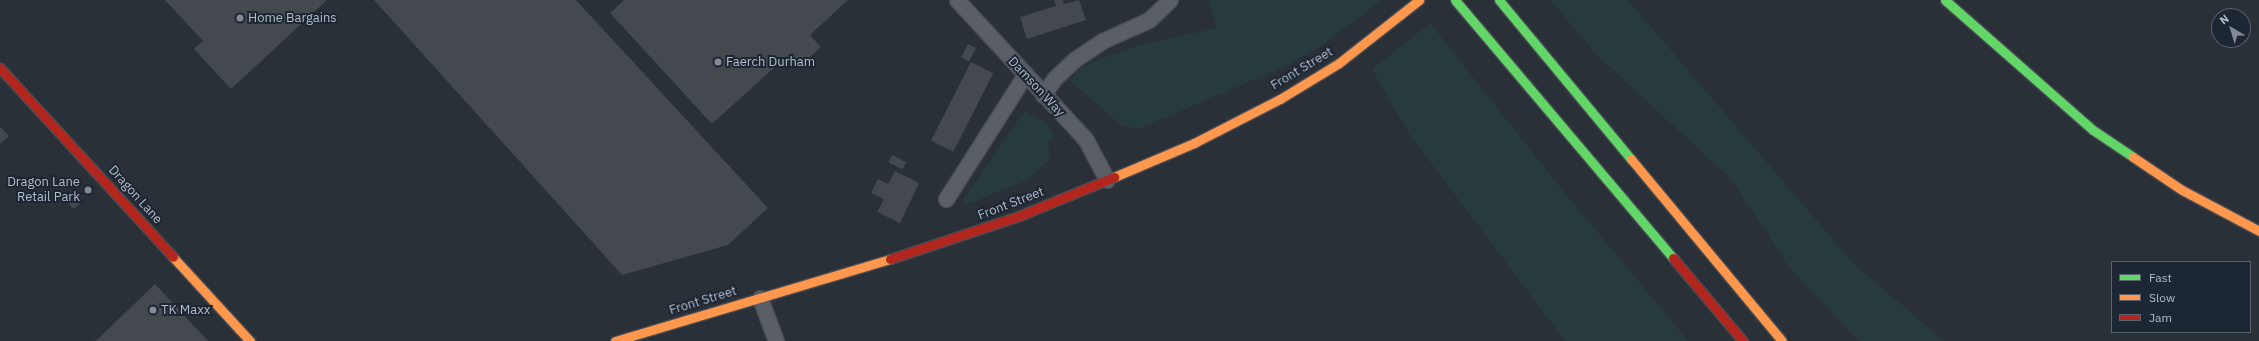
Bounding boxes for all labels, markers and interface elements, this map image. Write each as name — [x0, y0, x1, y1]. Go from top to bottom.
north arrow — [2211, 8, 2251, 48]
place label: Home Bargains — [248, 10, 337, 26]
text: N — [2217, 11, 2232, 27]
marker: Home Bargains — [235, 13, 245, 23]
street label: Front Street — [1268, 44, 1336, 94]
place label: Faerch Durham — [726, 54, 815, 70]
street label: Damson Way — [1004, 54, 1068, 120]
marker: Faerch Durham — [713, 57, 723, 67]
street label: Dragon Lane — [105, 163, 165, 227]
place label: Dragon Lane Retail Park — [7, 175, 80, 206]
street label: Front Street — [976, 184, 1046, 224]
marker: Dragon Lane Retail Park — [83, 185, 93, 195]
legend — [2111, 261, 2251, 333]
text: Fast — [2149, 270, 2172, 285]
street label: Front Street — [667, 283, 739, 319]
text: Slow — [2149, 290, 2175, 305]
place label: TK Maxx — [161, 302, 210, 318]
marker: TK Maxx — [148, 305, 158, 315]
text: Jam — [2149, 310, 2172, 325]

